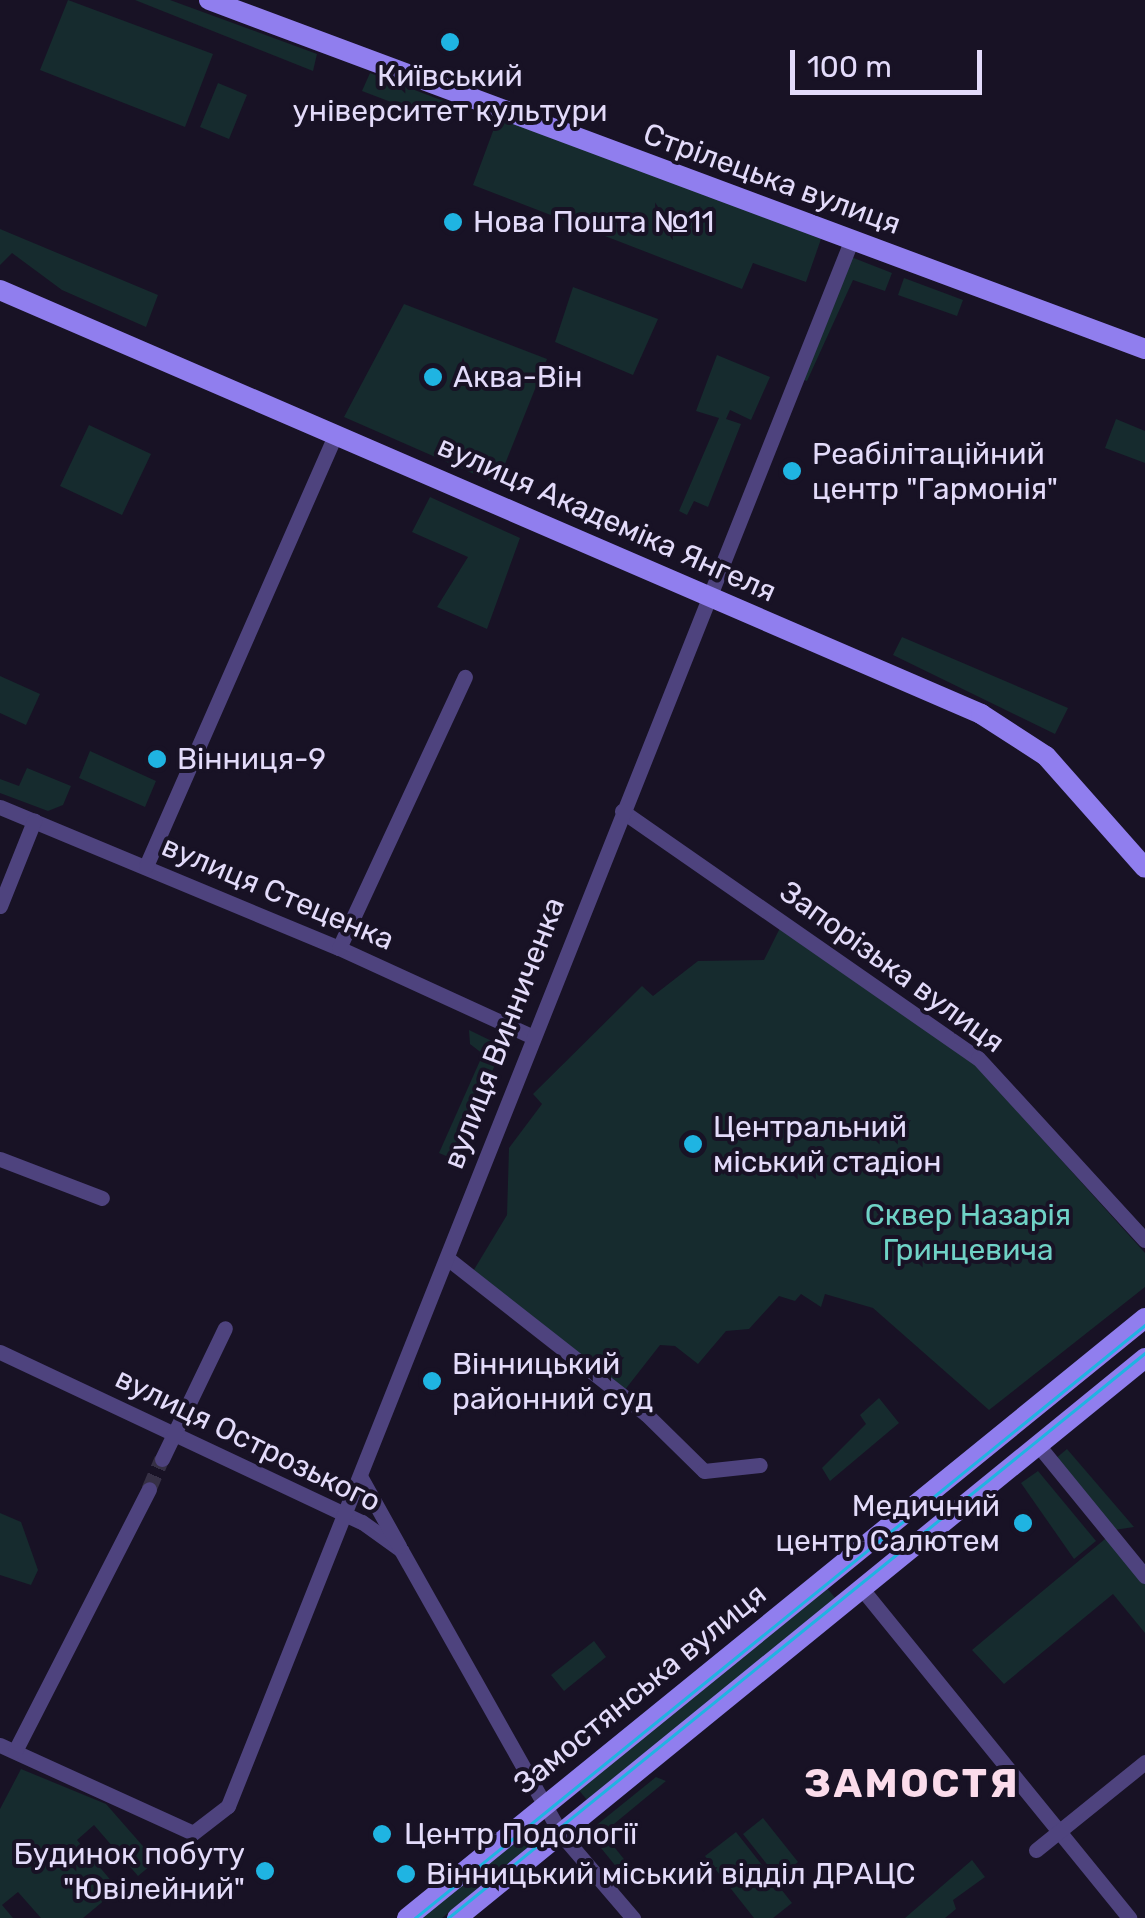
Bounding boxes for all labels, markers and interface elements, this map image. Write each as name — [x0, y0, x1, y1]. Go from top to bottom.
scale bar — [795, 30, 988, 92]
marker: Київський університет культури — [439, 31, 461, 53]
text: 100 m — [807, 49, 892, 85]
place label: Київський університет культури — [292, 58, 608, 128]
street label: Стрілецька вулиця — [638, 116, 906, 242]
place label: Нова Пошта №11 — [473, 204, 714, 240]
marker: Нова Пошта №11 — [442, 211, 464, 233]
place label: Аква-Він — [453, 359, 582, 395]
marker: Аква-Він — [422, 366, 444, 388]
street label: вулиця Академіка Янгеля — [432, 428, 782, 610]
place label: Реабілітаційний центр "Гармонія" — [812, 436, 1058, 506]
marker: Реабілітаційний центр "Гармонія" — [781, 460, 803, 482]
place label: Вінниця-9 — [177, 741, 326, 777]
marker: Вінниця-9 — [146, 748, 168, 770]
street label: вулиця Стеценка — [157, 828, 399, 958]
street label: Запорізька вулиця — [773, 874, 1011, 1060]
street label: вулиця Винниченка — [436, 892, 572, 1174]
place label: Центральний міський стадіон — [713, 1109, 942, 1180]
marker: Центральний міський стадіон — [682, 1133, 704, 1155]
park label: Сквер Назарія Гринцевича — [865, 1197, 1071, 1268]
place label: Вінницький районний суд — [452, 1346, 653, 1416]
street label: вулиця Острозького — [110, 1360, 386, 1520]
marker: Вінницький районний суд — [421, 1370, 443, 1392]
place label: Медичний центр Салютем — [775, 1488, 1000, 1558]
marker: Медичний центр Салютем — [1010, 1510, 1036, 1536]
street label: Замостянська вулиця — [507, 1576, 773, 1802]
district label: ЗАМОСТЯ — [804, 1760, 1020, 1808]
place label: Центр Подології — [404, 1816, 637, 1852]
marker: Центр Подології — [369, 1821, 395, 1847]
place label: Будинок побуту "Ювілейний" — [14, 1836, 245, 1906]
place label: Вінницький міський відділ ДРАЦС — [426, 1856, 916, 1892]
marker: Будинок побуту "Ювілейний" — [254, 1860, 276, 1882]
marker: Вінницький міський відділ ДРАЦС — [395, 1863, 417, 1885]

